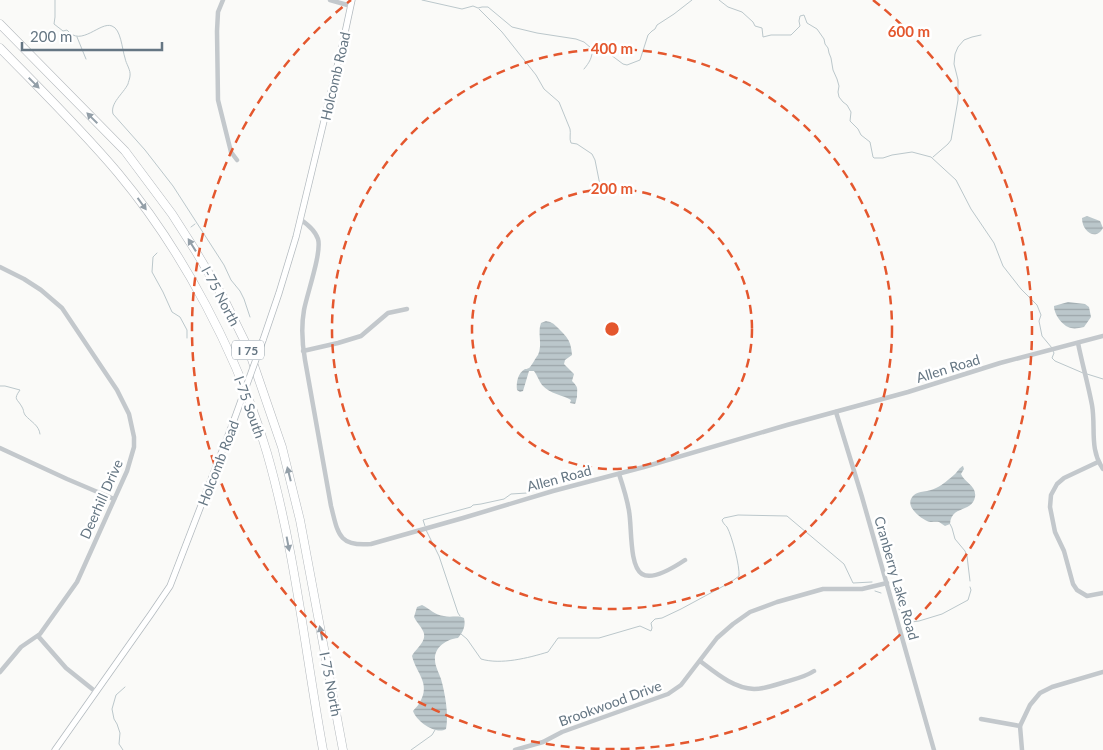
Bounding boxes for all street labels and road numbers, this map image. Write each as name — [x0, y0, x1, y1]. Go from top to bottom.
street label: Holcomb Road — [317, 30, 353, 122]
street label: I-75 North — [198, 263, 244, 329]
road number: I 75 — [232, 340, 264, 360]
street label: Allen Road — [914, 350, 982, 386]
street label: I-75 South — [231, 374, 269, 440]
street label: Holcomb Road — [194, 418, 242, 508]
street label: Deerhill Drive — [76, 457, 126, 541]
street label: Allen Road — [525, 461, 593, 495]
street label: Cranberry Lake Road — [871, 514, 923, 642]
street label: I-75 North — [316, 650, 346, 718]
street label: Brookwood Drive — [556, 676, 664, 730]

